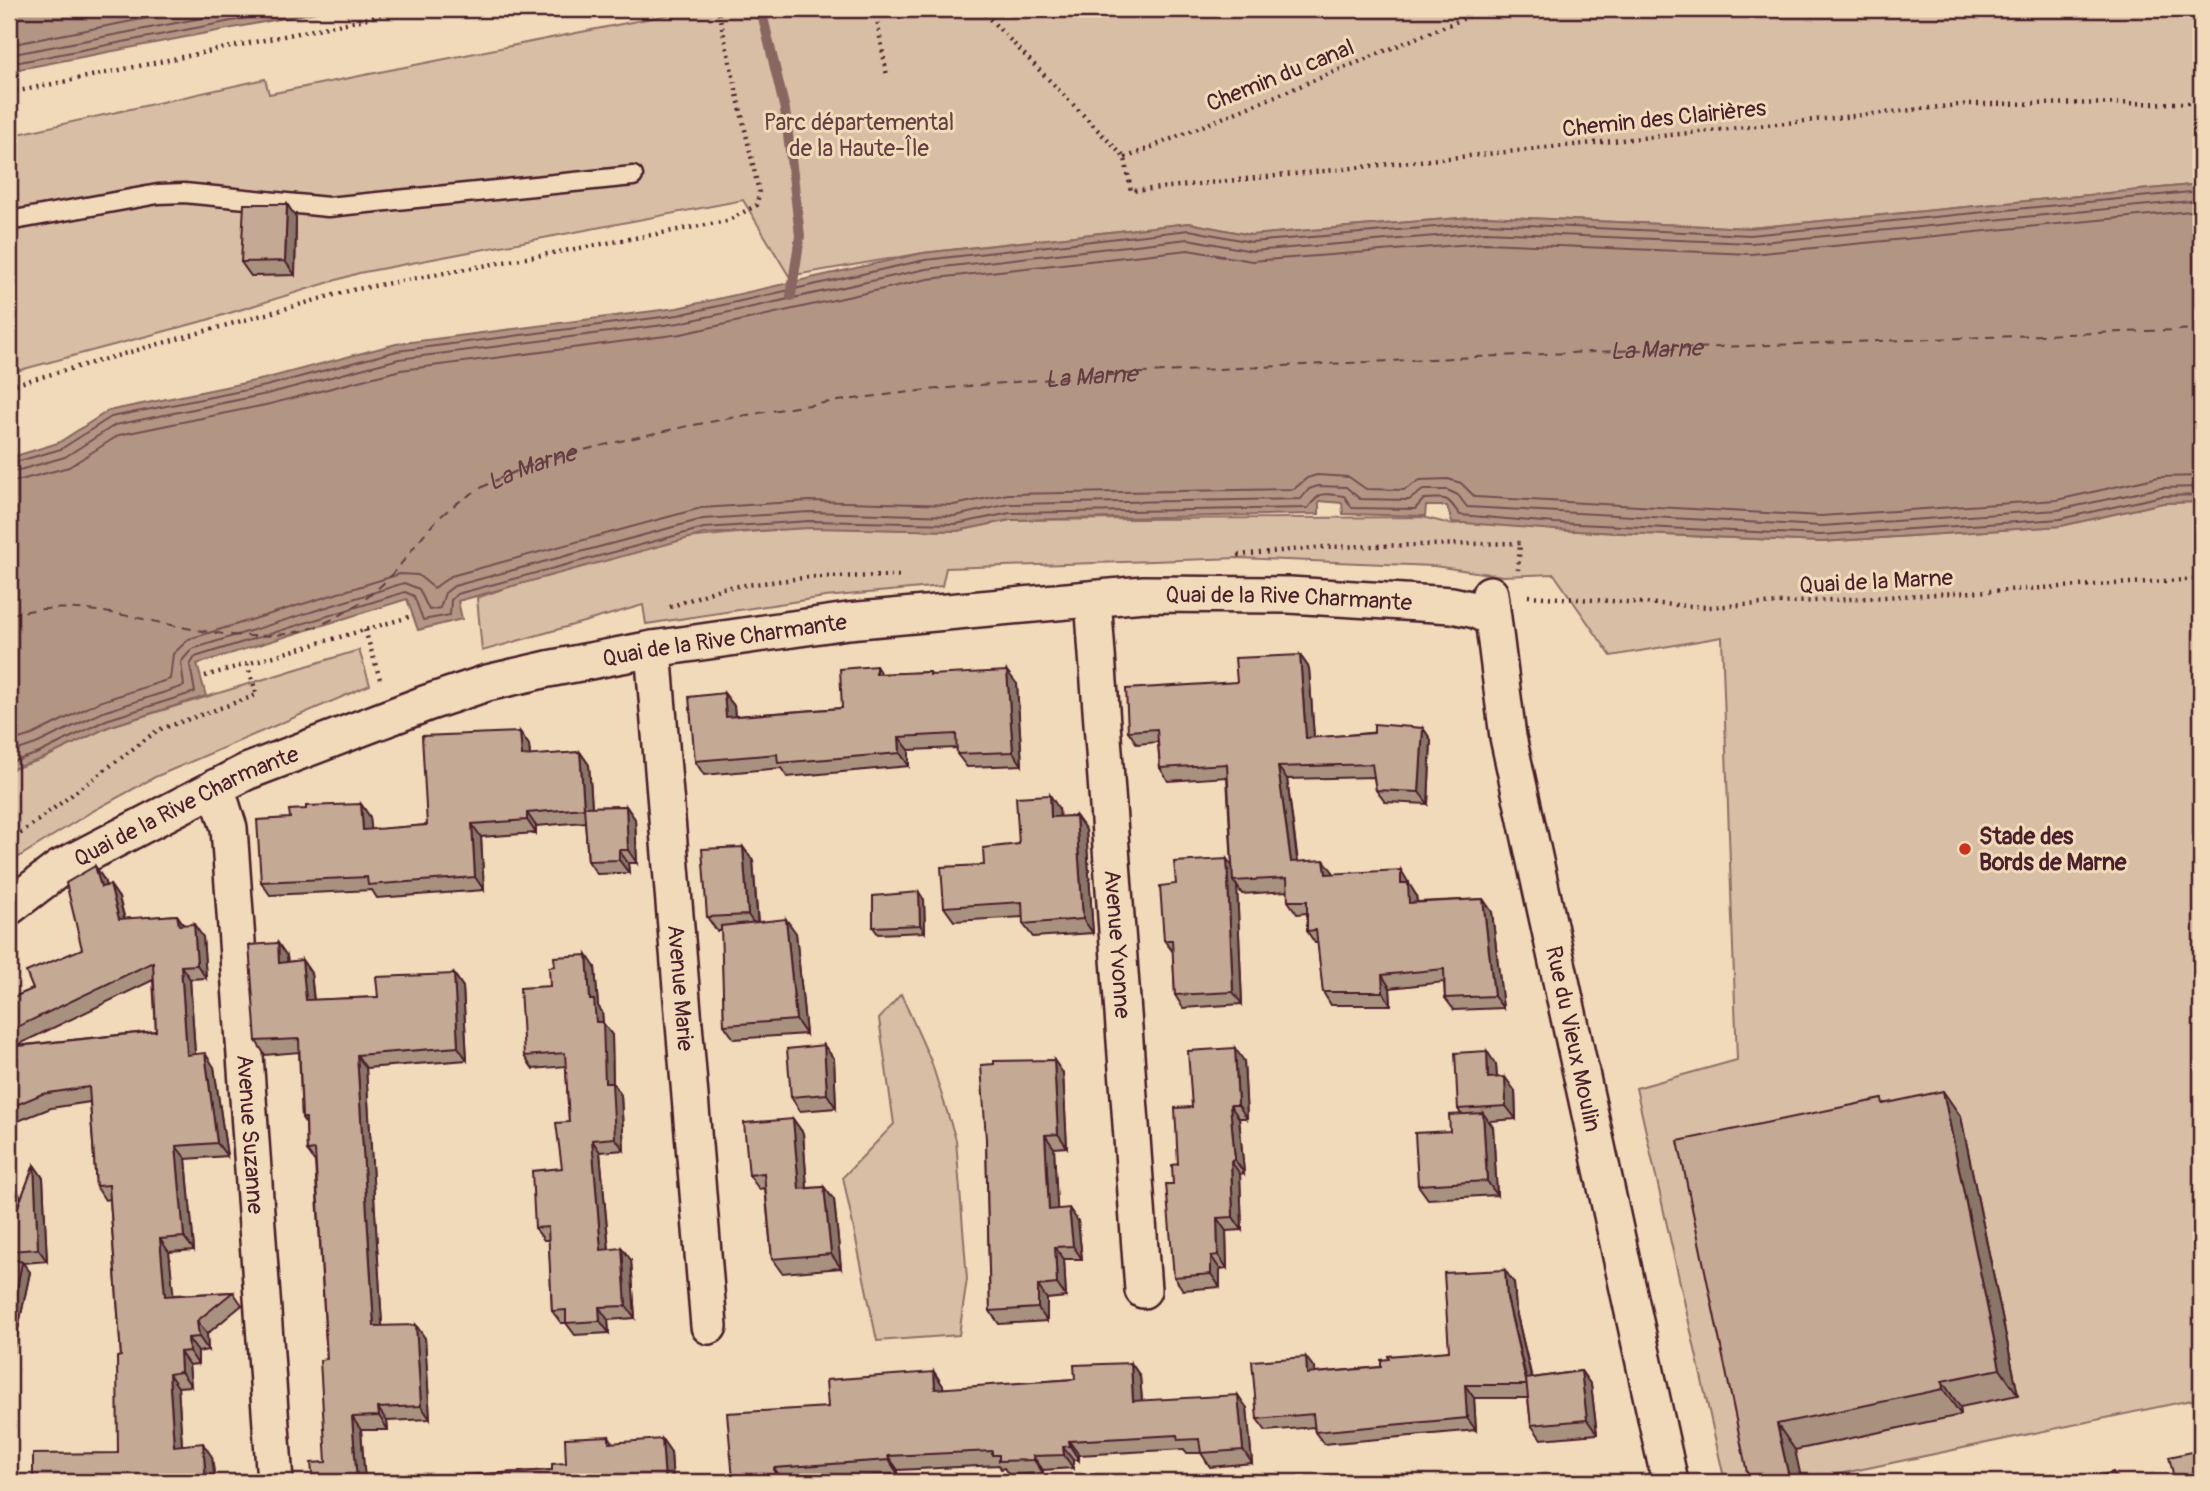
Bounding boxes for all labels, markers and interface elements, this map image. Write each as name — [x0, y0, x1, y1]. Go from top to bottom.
street label: Chemin du canal — [1202, 33, 1358, 118]
street label: Chemin des Clairières — [1561, 93, 1767, 144]
park label: Parc départemental de la Haute-Île — [764, 108, 954, 163]
water label: La Marne — [1609, 334, 1705, 366]
water label: La Marne — [1044, 359, 1140, 395]
water label: La Marne — [483, 438, 581, 497]
street label: Quai de la Marne — [1798, 563, 1954, 600]
street label: Quai de la Rive Charmante — [1165, 580, 1414, 618]
street label: Quai de la Rive Charmante — [600, 607, 849, 673]
street label: Quai de la Rive Charmante — [69, 739, 303, 873]
place label: Stade des Bords de Marne — [1979, 822, 2127, 877]
marker: Stade des Bords de Marne — [1957, 841, 1973, 857]
street label: Avenue Yvonne — [1098, 869, 1137, 1020]
street label: Avenue Marie — [661, 924, 700, 1053]
street label: Rue du Vieux Moulin — [1539, 943, 1607, 1135]
street label: Avenue Suzanne — [230, 1053, 270, 1216]

